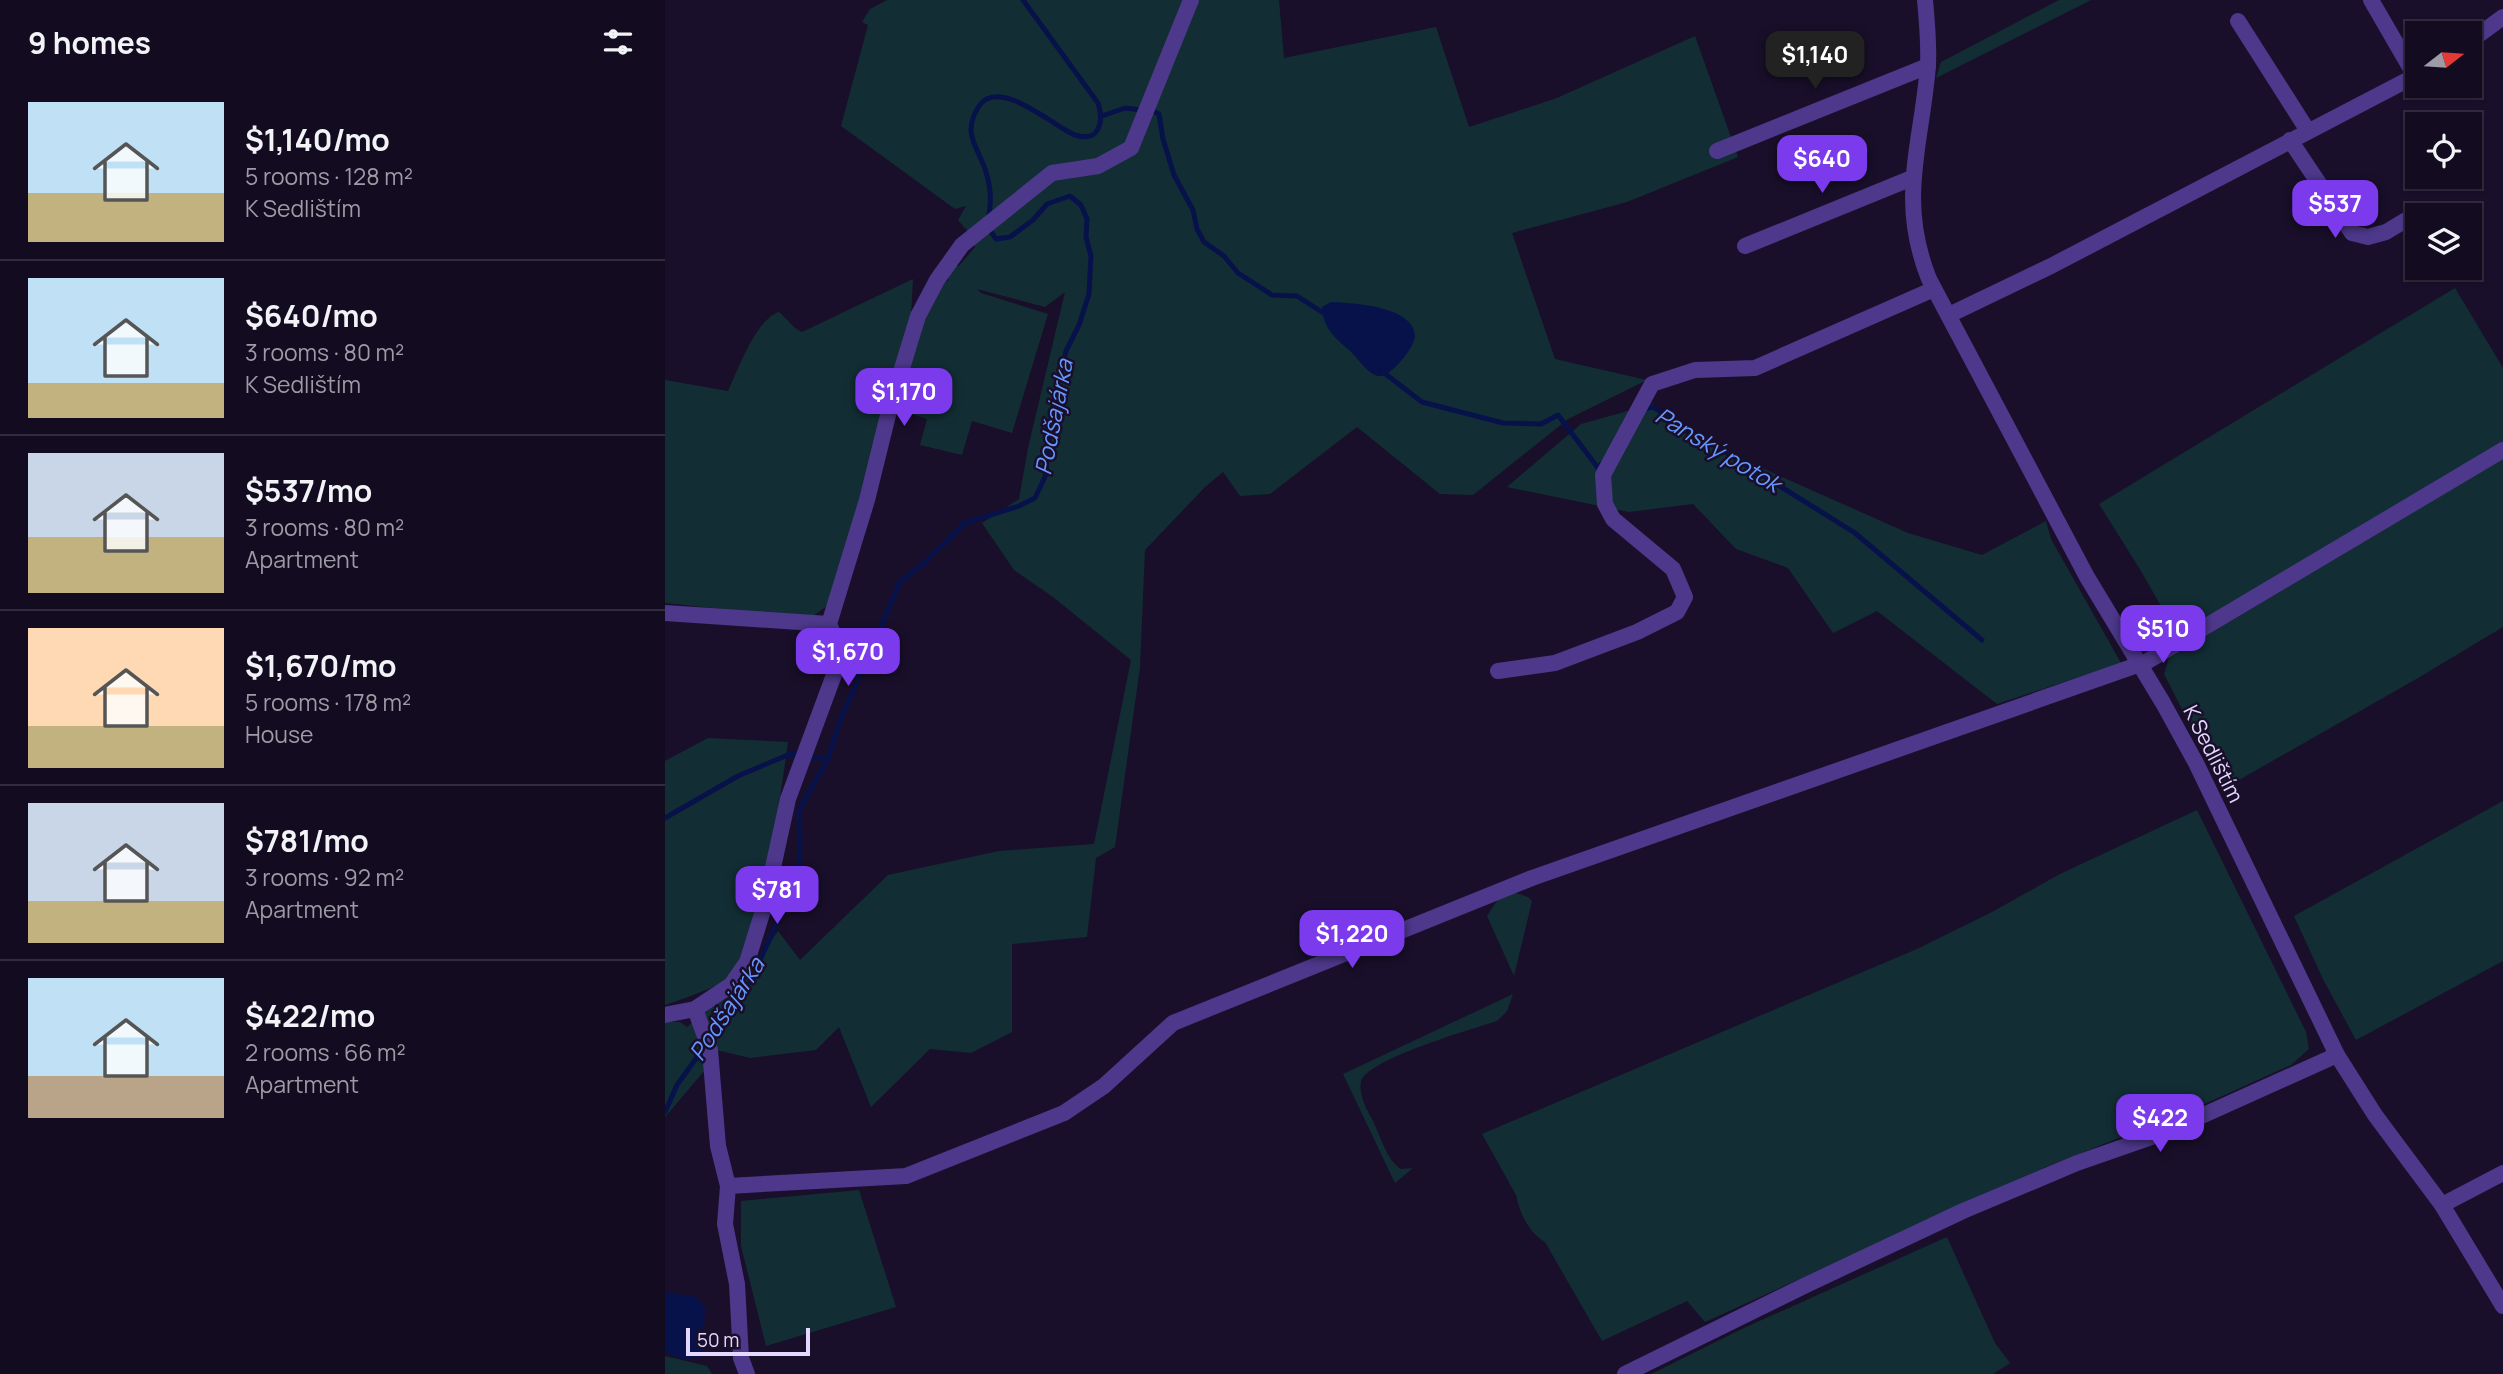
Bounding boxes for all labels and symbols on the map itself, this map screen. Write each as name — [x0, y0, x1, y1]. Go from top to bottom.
north arrow — [2405, 21, 2481, 98]
pin: $1,140 — [1758, 32, 1872, 91]
pin: $640 — [1781, 136, 1863, 195]
pin: $537 — [2294, 180, 2376, 240]
water label: Podšajárka — [1026, 355, 1080, 477]
pin: $1,170 — [847, 368, 961, 428]
water label: Panský potok — [1650, 399, 1790, 501]
pin: $510 — [2122, 606, 2204, 665]
pin: $1,670 — [791, 628, 905, 688]
street label: K Sedlištím — [2177, 700, 2250, 807]
pin: $781 — [736, 866, 818, 926]
pin: $1,220 — [1295, 911, 1409, 970]
water label: Podšajárka — [681, 950, 772, 1066]
pin: $422 — [2119, 1094, 2201, 1154]
scale bar — [686, 1325, 810, 1357]

